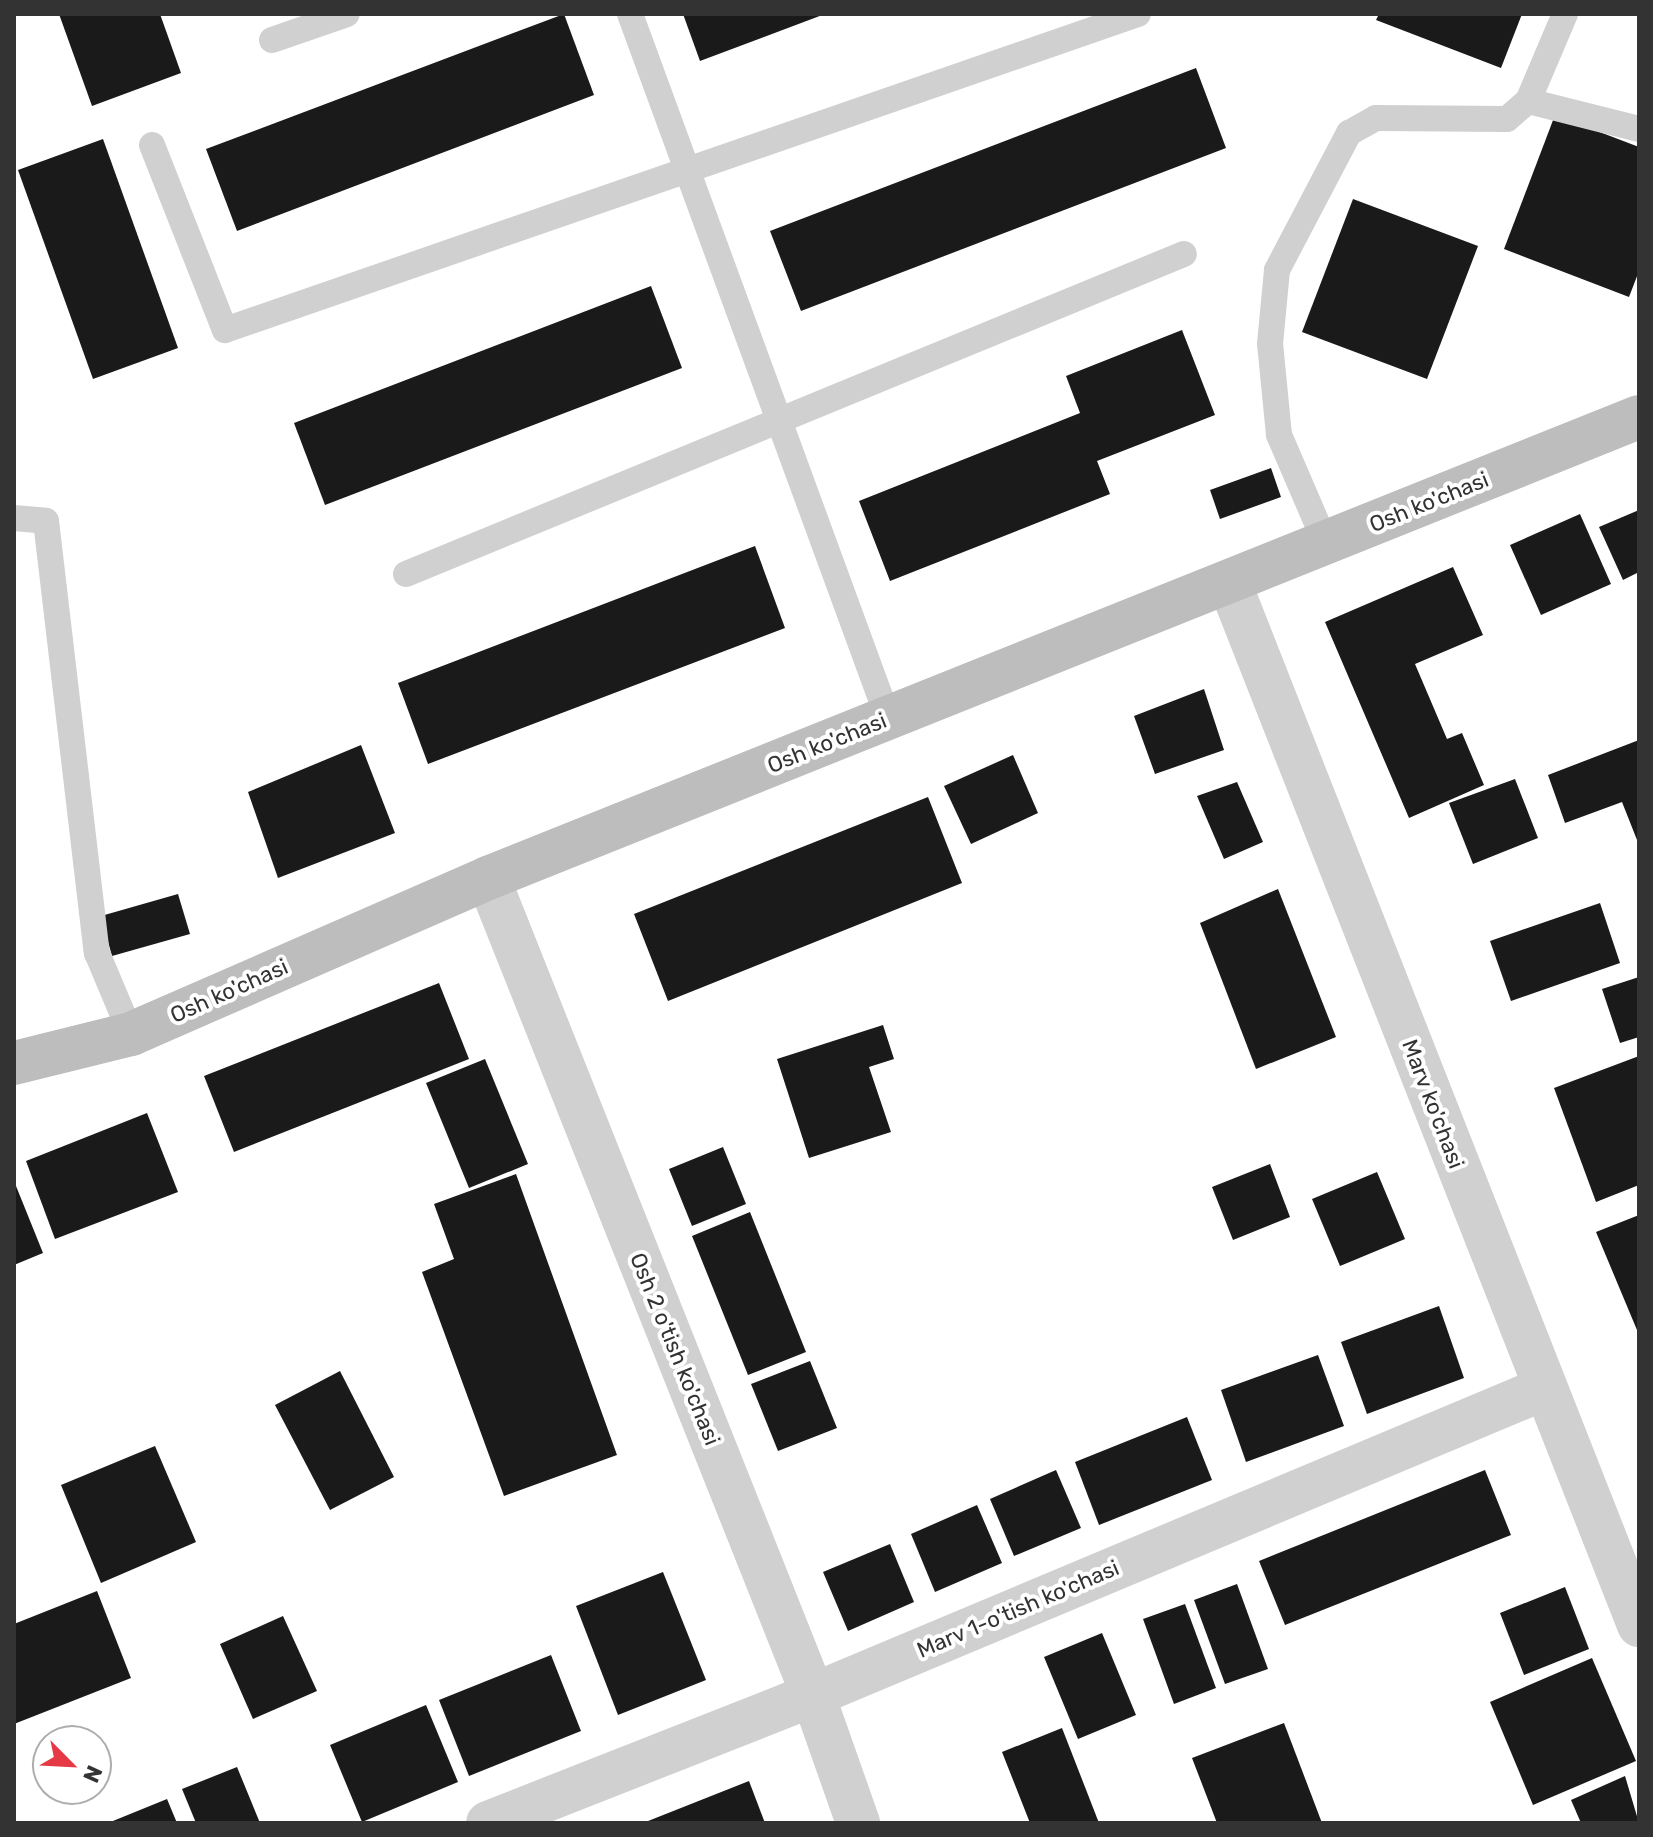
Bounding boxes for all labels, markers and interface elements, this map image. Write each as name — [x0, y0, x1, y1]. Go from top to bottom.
street label: Osh ko'chasi — [1366, 466, 1492, 538]
street label: Osh ko'chasi — [764, 707, 890, 779]
street label: Osh ko'chasi — [166, 953, 292, 1029]
street label: Marv ko'chasi — [1396, 1035, 1470, 1173]
street label: Osh 2 o'tish ko'chasi — [624, 1249, 726, 1449]
street label: Marv 1-o'tish ko'chasi — [913, 1554, 1123, 1664]
north arrow — [32, 1725, 112, 1805]
text: N — [77, 1761, 108, 1787]

